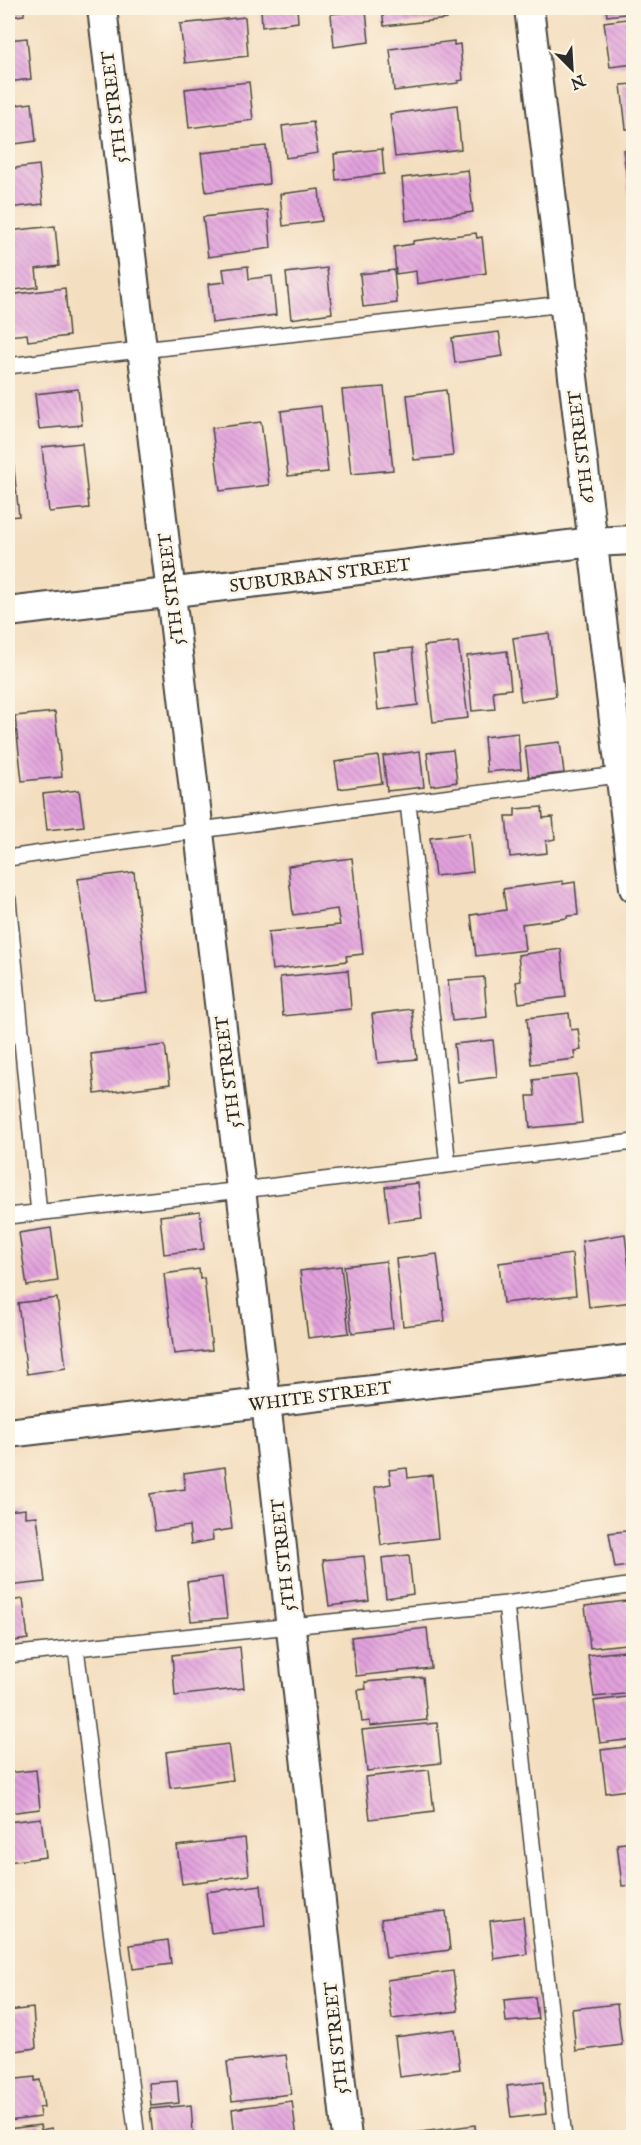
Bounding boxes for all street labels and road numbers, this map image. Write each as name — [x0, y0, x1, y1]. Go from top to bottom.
street label: 5TH STREET — [97, 49, 134, 164]
street label: 6TH STREET — [564, 389, 601, 505]
street label: 5TH STREET — [154, 531, 191, 646]
street label: SUBURBAN STREET — [228, 554, 412, 599]
street label: 5TH STREET — [211, 1014, 248, 1129]
street label: WHITE STREET — [247, 1377, 393, 1418]
street label: 5TH STREET — [267, 1497, 302, 1612]
street label: 5TH STREET — [320, 1980, 355, 2095]

